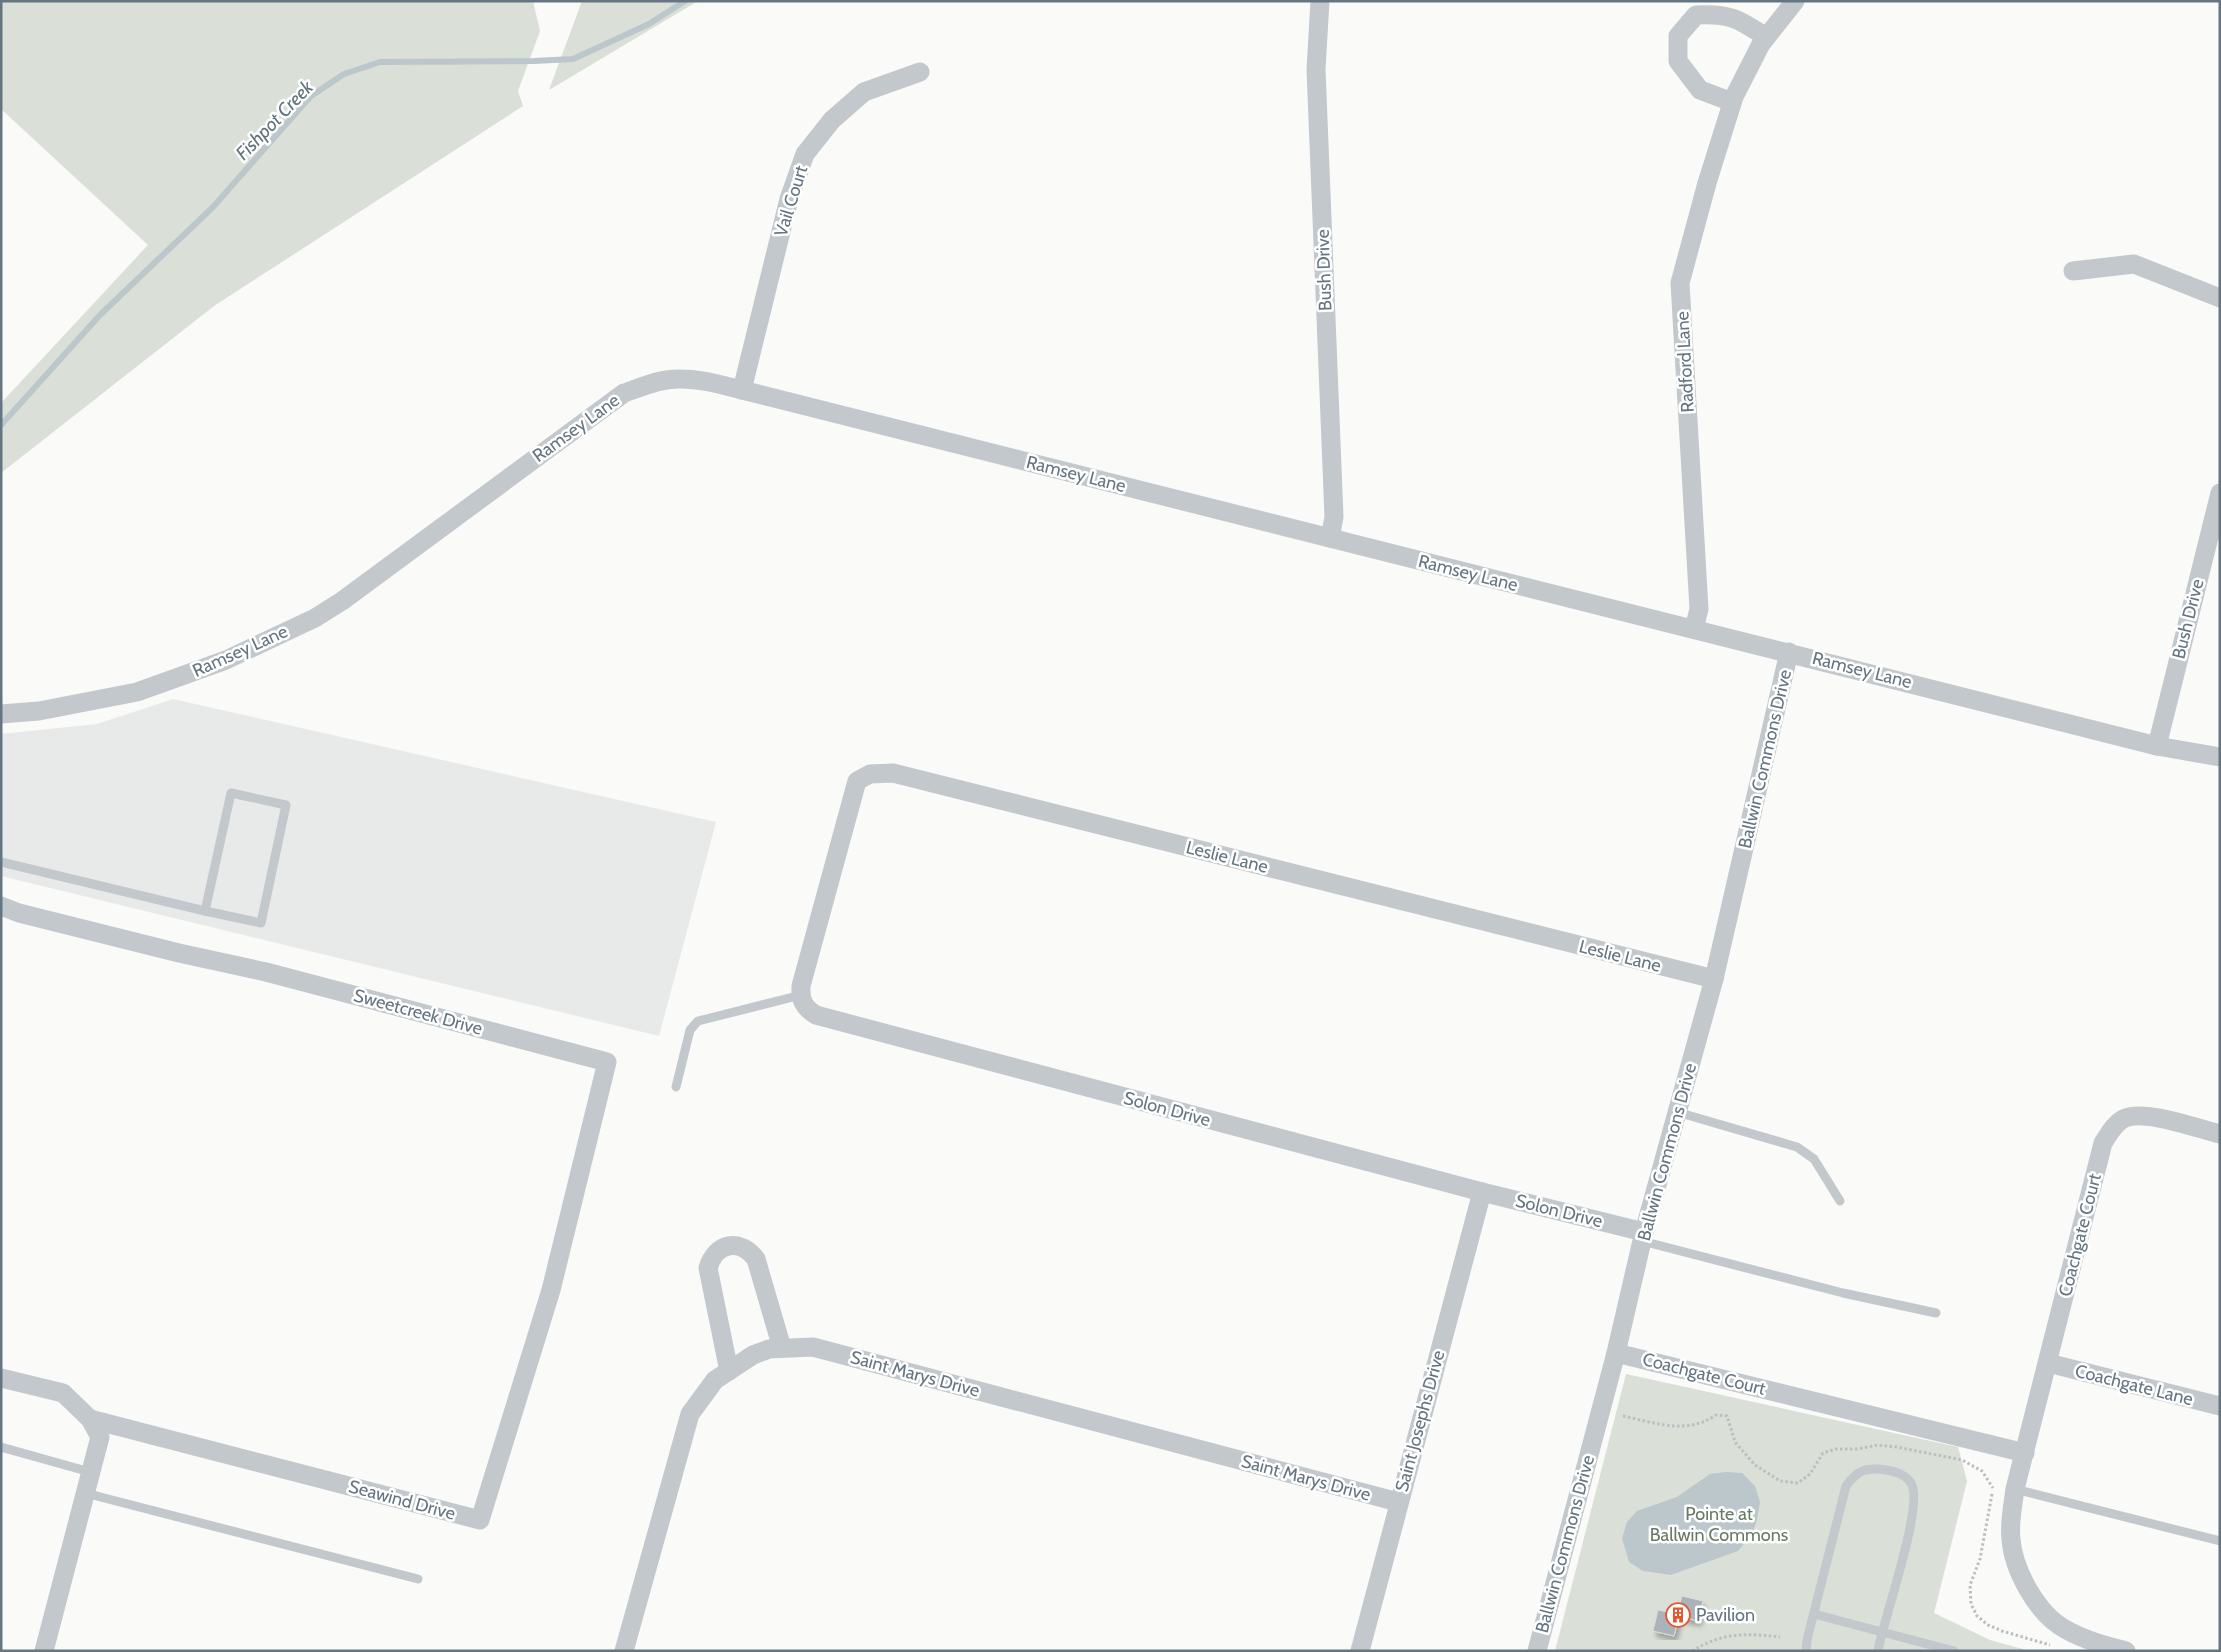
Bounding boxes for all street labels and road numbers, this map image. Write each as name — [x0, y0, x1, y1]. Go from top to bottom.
street label: Vail Court — [770, 163, 812, 239]
street label: Bush Drive — [1312, 229, 1336, 311]
street label: Radford Lane — [1671, 311, 1699, 413]
street label: Ramsey Lane — [528, 389, 624, 467]
street label: Ramsey Lane — [1024, 451, 1128, 497]
street label: Ramsey Lane — [1416, 550, 1520, 596]
street label: Bush Drive — [2167, 577, 2209, 661]
street label: Ramsey Lane — [189, 620, 291, 682]
street label: Ramsey Lane — [1810, 647, 1914, 693]
street label: Ballwin Commons Drive — [1734, 667, 1796, 851]
street label: Leslie Lane — [1184, 836, 1270, 878]
street label: Leslie Lane — [1577, 935, 1663, 977]
street label: Sweetcreek Drive — [351, 984, 485, 1040]
street label: Ballwin Commons Drive — [1633, 1061, 1701, 1243]
street label: Solon Drive — [1121, 1087, 1213, 1131]
street label: Coachgate Court — [2054, 1171, 2106, 1299]
street label: Solon Drive — [1513, 1190, 1605, 1232]
street label: Saint Marys Drive — [848, 1346, 982, 1402]
street label: Saint Josephs Drive — [1391, 1348, 1449, 1494]
street label: Coachgate Court — [1640, 1348, 1768, 1400]
street label: Coachgate Lane — [2073, 1360, 2195, 1410]
street label: Saint Marys Drive — [1239, 1450, 1373, 1506]
street label: Ballwin Commons Drive — [1531, 1453, 1599, 1635]
street label: Seawind Drive — [346, 1475, 458, 1525]

